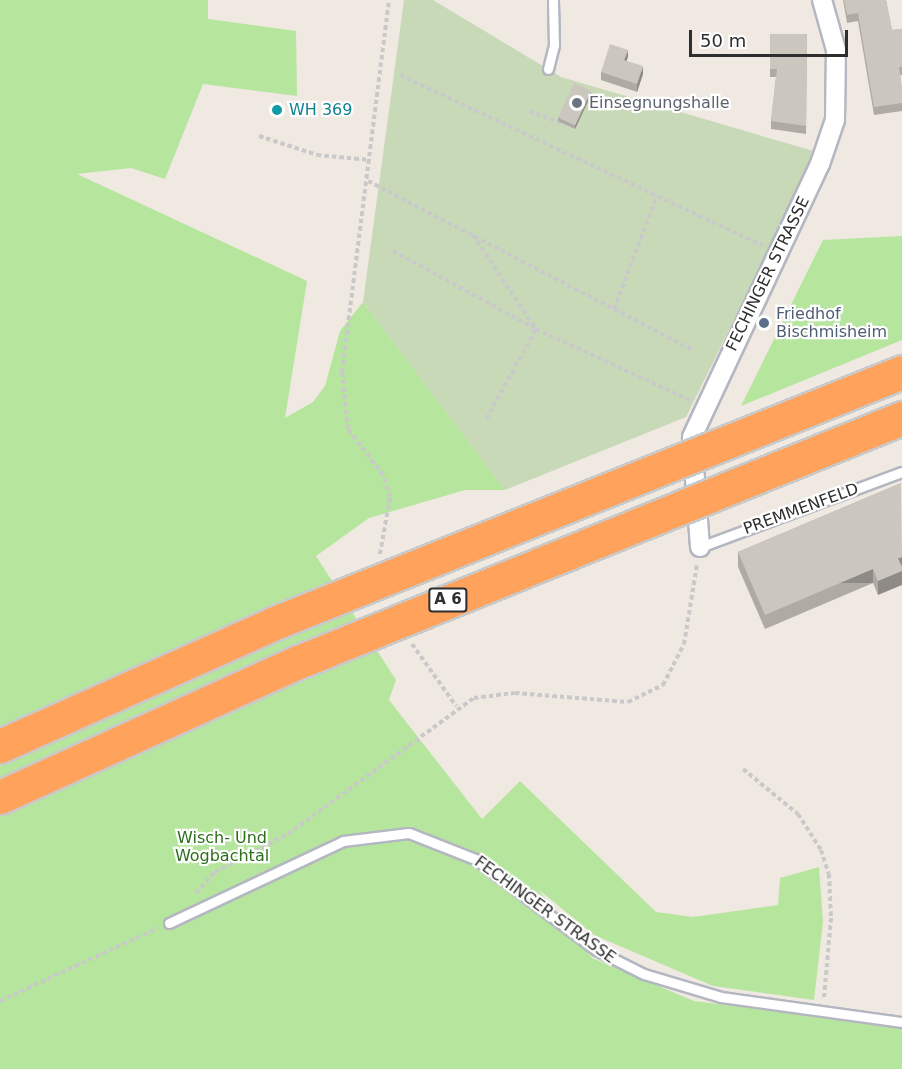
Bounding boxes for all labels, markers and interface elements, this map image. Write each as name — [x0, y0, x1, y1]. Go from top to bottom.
scale bar — [692, 18, 851, 56]
text: 50 m — [700, 30, 746, 51]
place label: Einsegnungshalle — [589, 93, 730, 113]
marker: Einsegnungshalle — [570, 96, 584, 110]
place label: WH 369 — [289, 100, 352, 120]
marker: WH 369 — [270, 103, 284, 117]
street label: FECHINGER STRASSE — [722, 194, 814, 354]
place label: Friedhof Bischmisheim — [776, 304, 887, 342]
marker: Friedhof Bischmisheim — [757, 316, 771, 330]
street label: PREMMENFELD — [741, 479, 861, 539]
road number: A 6 — [427, 588, 469, 612]
park label: Wisch- Und Wogbachtal — [175, 828, 269, 866]
street label: FECHINGER STRASSE — [471, 852, 619, 968]

